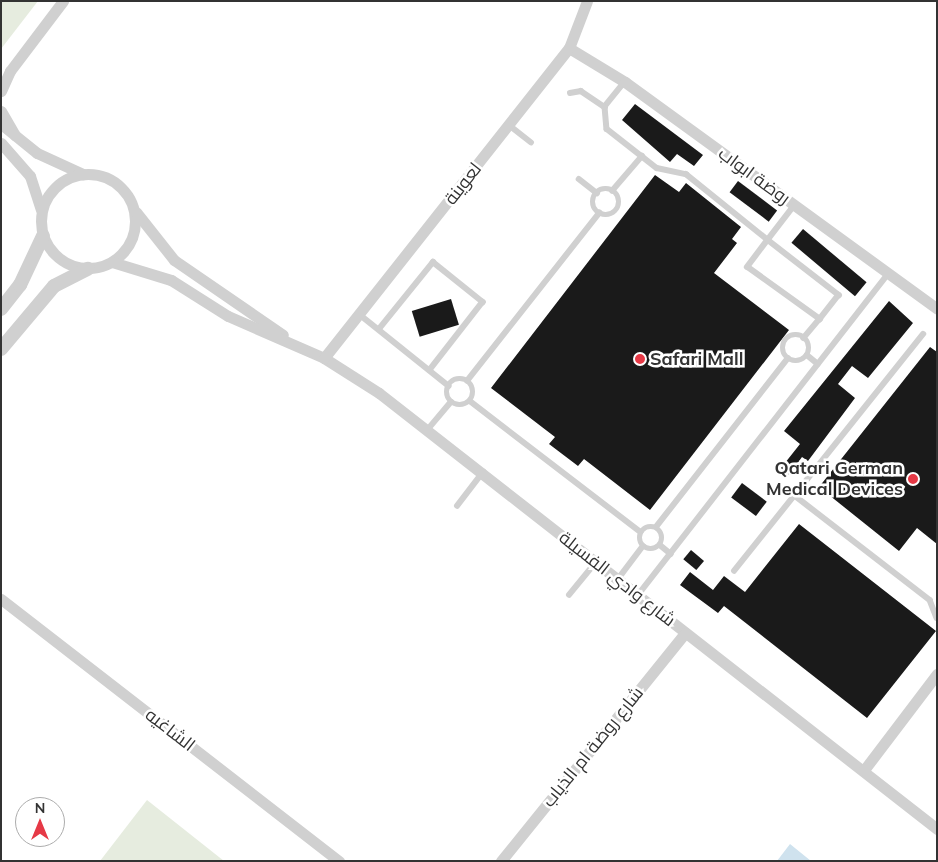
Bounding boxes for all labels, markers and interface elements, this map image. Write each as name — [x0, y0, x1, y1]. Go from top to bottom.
street label: روضة ابواب — [714, 143, 794, 209]
street label: لعوينة — [440, 159, 486, 209]
place label: Safari Mall — [650, 348, 743, 370]
marker: Safari Mall — [634, 353, 646, 365]
place label: Qatari German Medical Devices — [766, 458, 903, 500]
marker: Qatari German Medical Devices — [907, 473, 919, 485]
street label: شارع وادي الفسيلة — [555, 527, 679, 631]
street label: شارع روضة ام الذياب — [538, 682, 648, 812]
street label: الشاغيه — [141, 704, 199, 756]
north arrow — [15, 797, 65, 847]
text: N — [35, 799, 45, 817]

